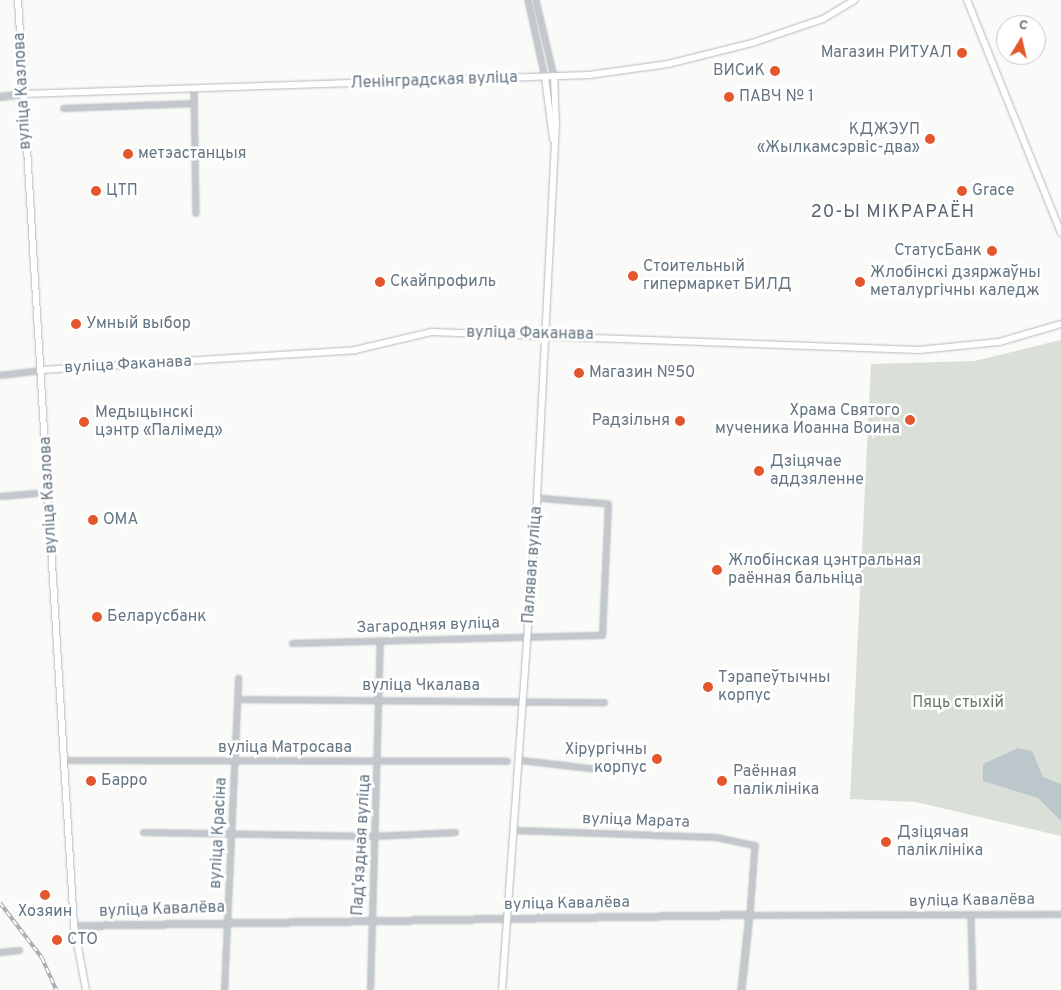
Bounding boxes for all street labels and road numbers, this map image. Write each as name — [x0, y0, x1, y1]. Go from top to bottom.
street label: вуліца Казлова — [10, 32, 36, 150]
street label: Ленінградская вуліца — [350, 68, 518, 94]
street label: вуліца Факанава — [466, 323, 594, 345]
street label: вуліца Факанава — [64, 352, 192, 378]
street label: вуліца Казлова — [36, 436, 62, 554]
street label: Палявая вуліца — [519, 506, 547, 624]
street label: Загародняя вуліца — [356, 614, 500, 638]
street label: вуліца Чкалава — [362, 676, 480, 696]
street label: вуліца Матросава — [218, 738, 352, 758]
street label: Падʼяздная вуліца — [349, 774, 375, 916]
street label: вуліца Красіна — [206, 777, 232, 889]
street label: вуліца Марата — [582, 810, 690, 832]
street label: вуліца Кавалёва — [909, 890, 1035, 912]
street label: вуліца Кавалёва — [504, 893, 630, 915]
street label: вуліца Кавалёва — [99, 898, 225, 922]

